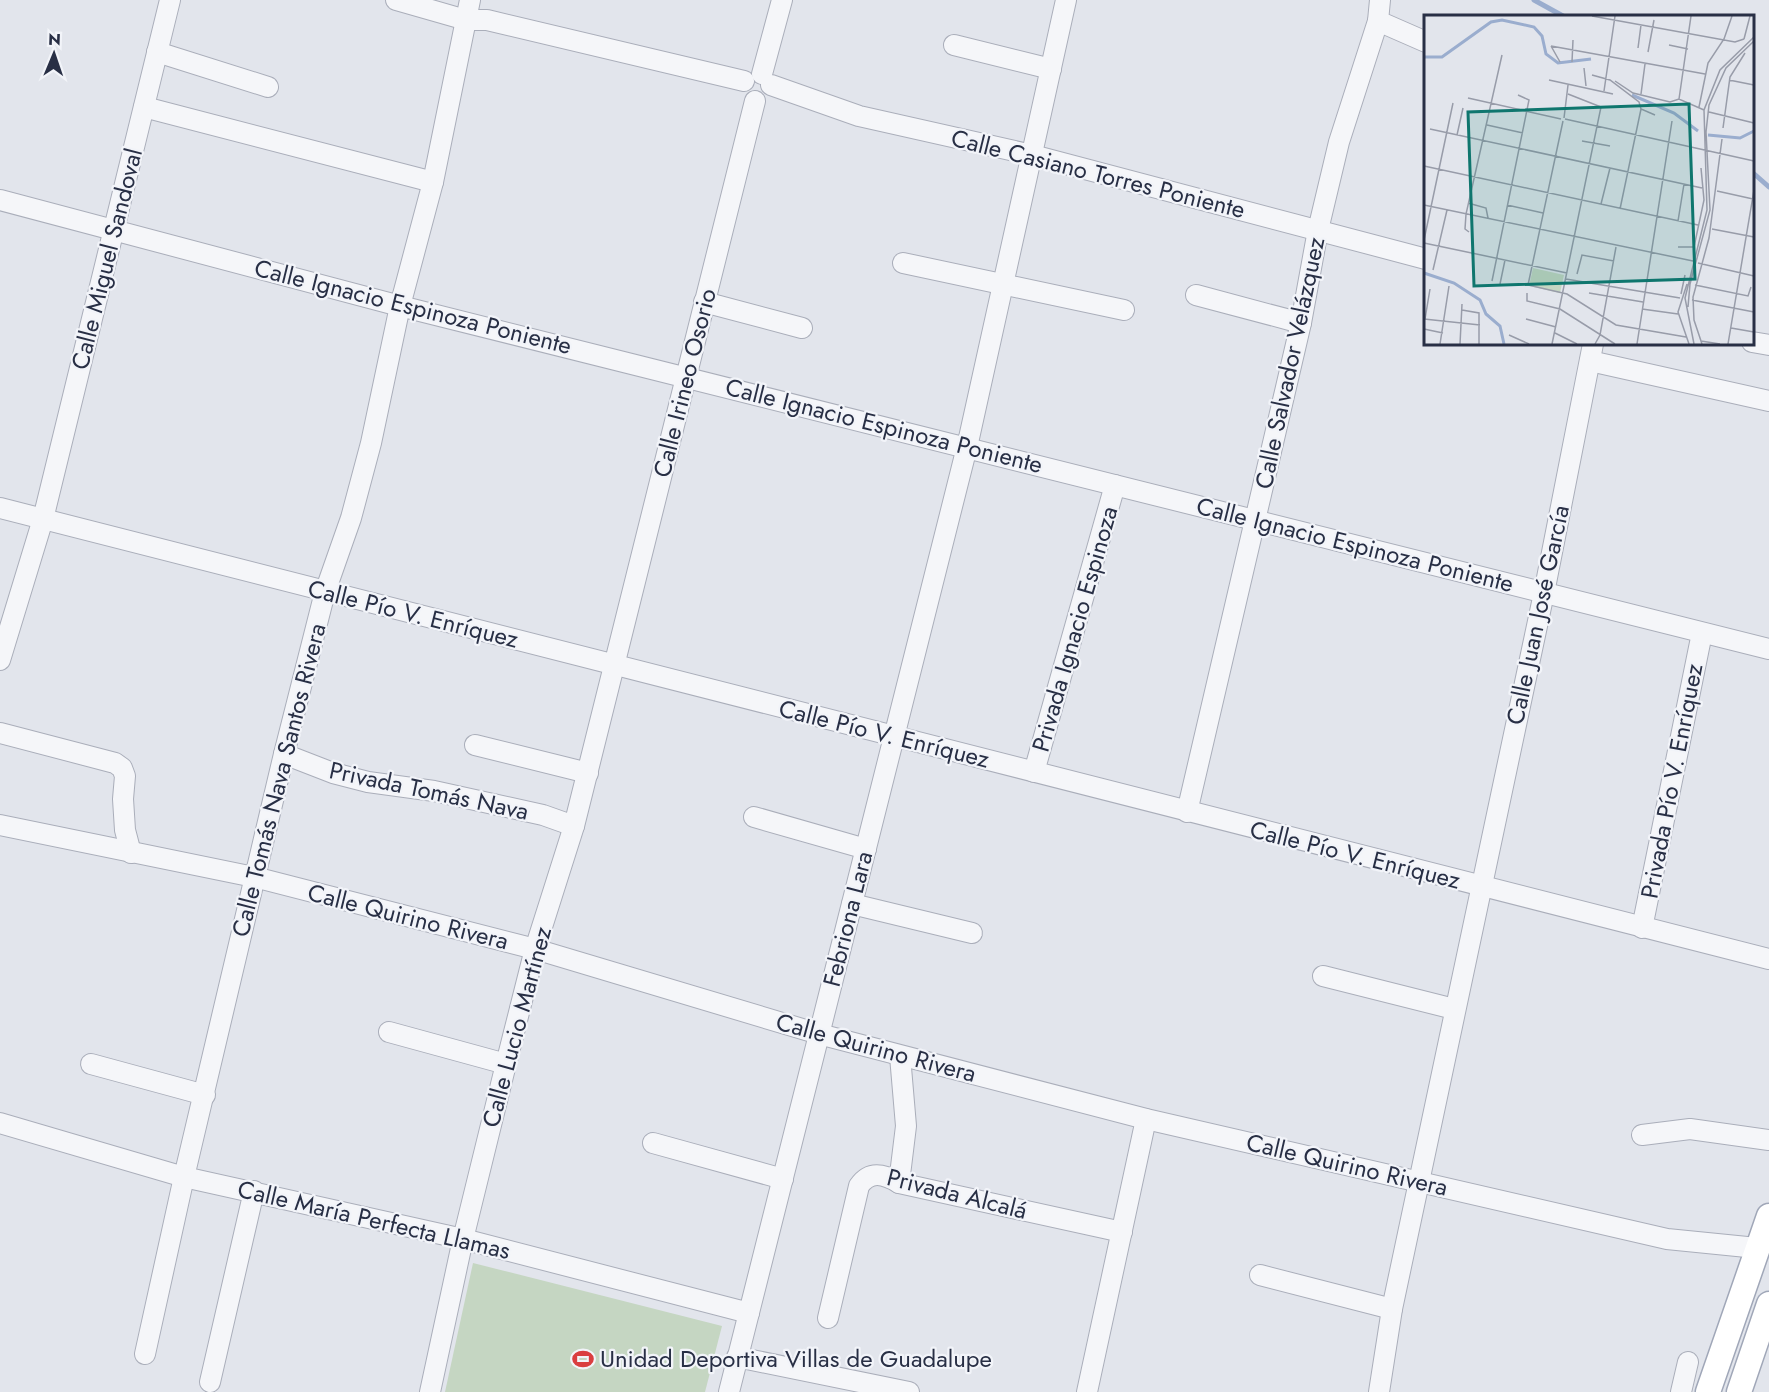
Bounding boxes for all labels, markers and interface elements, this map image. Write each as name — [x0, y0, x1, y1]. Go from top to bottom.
inset map — [1424, 15, 1754, 345]
north arrow — [24, 24, 84, 84]
text: N — [48, 28, 61, 51]
street label: Calle Casiano Torres Poniente — [948, 120, 1249, 227]
street label: Calle Miguel Sandoval — [62, 145, 151, 373]
street label: Calle Salvador Velázquez — [1246, 234, 1333, 492]
street label: Calle Ignacio Espinoza Poniente — [251, 250, 575, 363]
street label: Calle Irineo Osorio — [644, 285, 725, 481]
street label: Calle Ignacio Espinoza Poniente — [722, 369, 1046, 482]
street label: Calle Ignacio Espinoza Poniente — [1193, 488, 1517, 601]
street label: Privada Ignacio Espinoza — [1023, 502, 1126, 756]
street label: Calle Juan José García — [1497, 502, 1578, 728]
street label: Calle Pío V. Enríquez — [304, 570, 522, 657]
street label: Calle Tomás Nava Santos Rivera — [223, 619, 334, 940]
street label: Privada Pío V. Enríquez — [1632, 660, 1711, 901]
street label: Calle Pío V. Enríquez — [775, 690, 993, 777]
street label: Privada Tomás Nava — [326, 752, 532, 829]
street label: Calle Pío V. Enríquez — [1246, 811, 1464, 898]
street label: Febriona Lara — [814, 848, 881, 990]
street label: Calle Quirino Rivera — [304, 875, 512, 958]
street label: Calle Lucio Martínez — [473, 923, 560, 1131]
street label: Calle Quirino Rivera — [772, 1004, 980, 1091]
street label: Calle Quirino Rivera — [1243, 1124, 1451, 1205]
street label: Privada Alcalá — [883, 1159, 1031, 1228]
street label: Calle María Perfecta Llamas — [234, 1171, 514, 1268]
place label: Unidad Deportiva Villas de Guadalupe — [600, 1341, 992, 1376]
sports icon: Unidad Deportiva Villas de Guadalupe — [571, 1347, 595, 1371]

